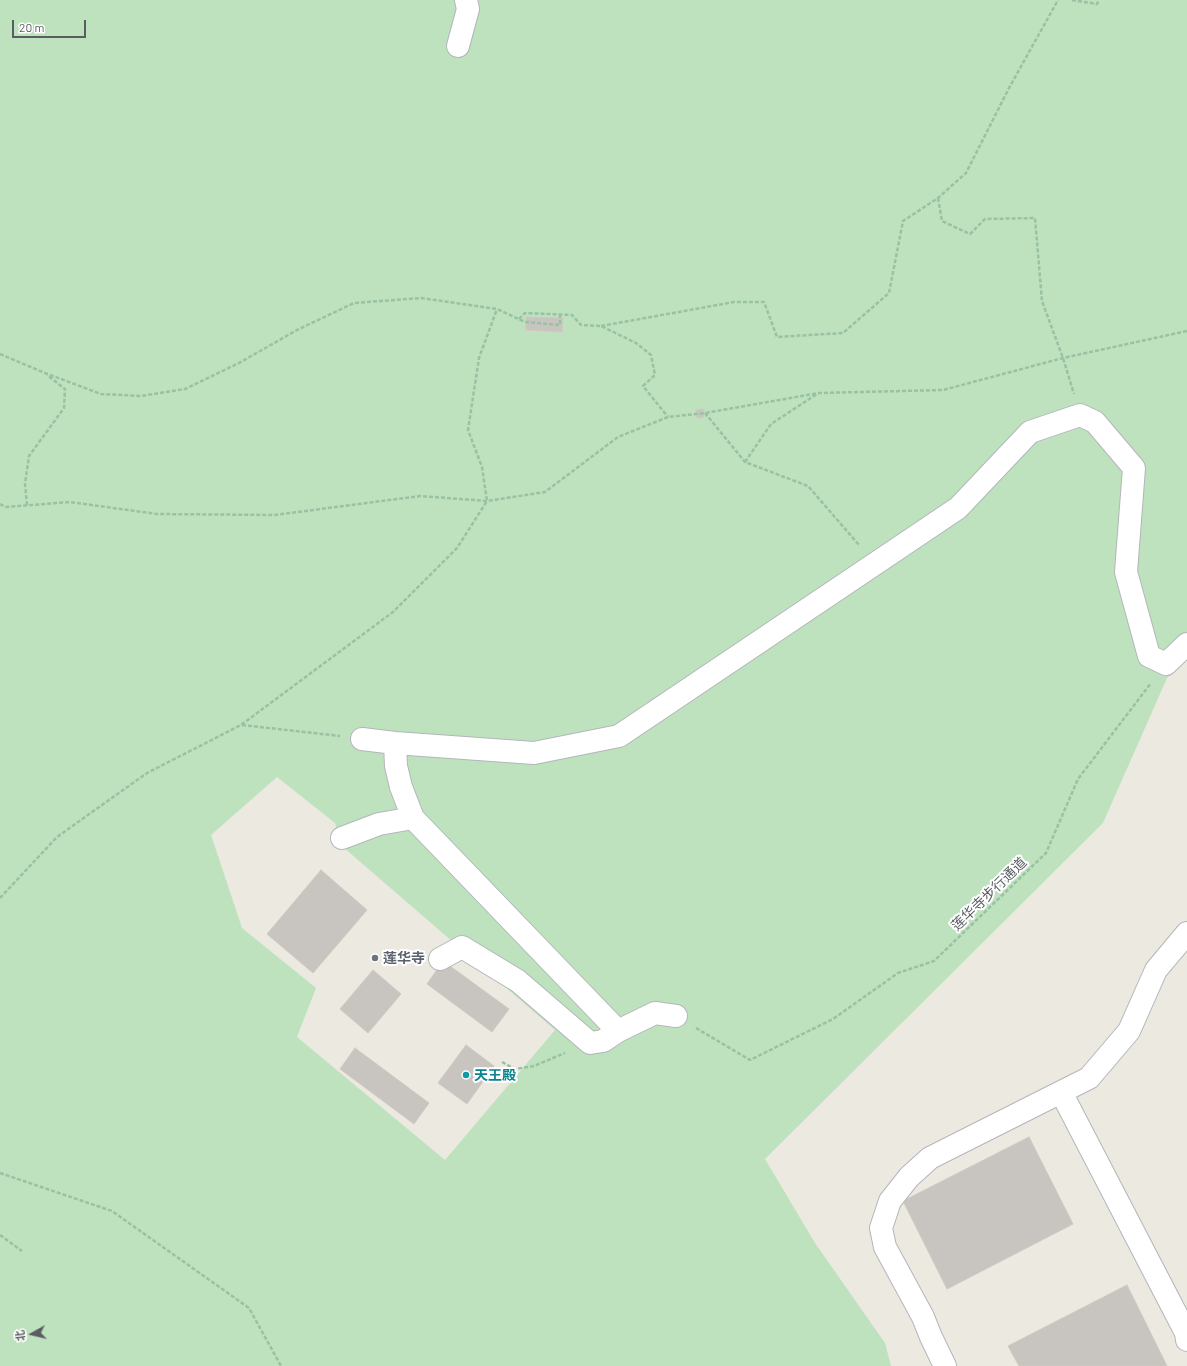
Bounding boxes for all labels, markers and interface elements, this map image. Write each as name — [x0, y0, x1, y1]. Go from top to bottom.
scale bar — [14, 12, 88, 38]
text: 20 m — [19, 20, 45, 34]
street label: 莲华寺步行通道 — [948, 854, 1030, 934]
place label: 莲华寺 — [383, 950, 425, 966]
marker: 莲华寺 — [370, 953, 380, 963]
place label: 天王殿 — [474, 1067, 516, 1083]
marker: 天王殿 — [461, 1070, 471, 1080]
north arrow — [12, 1314, 52, 1354]
text: 北 — [12, 1329, 27, 1342]

